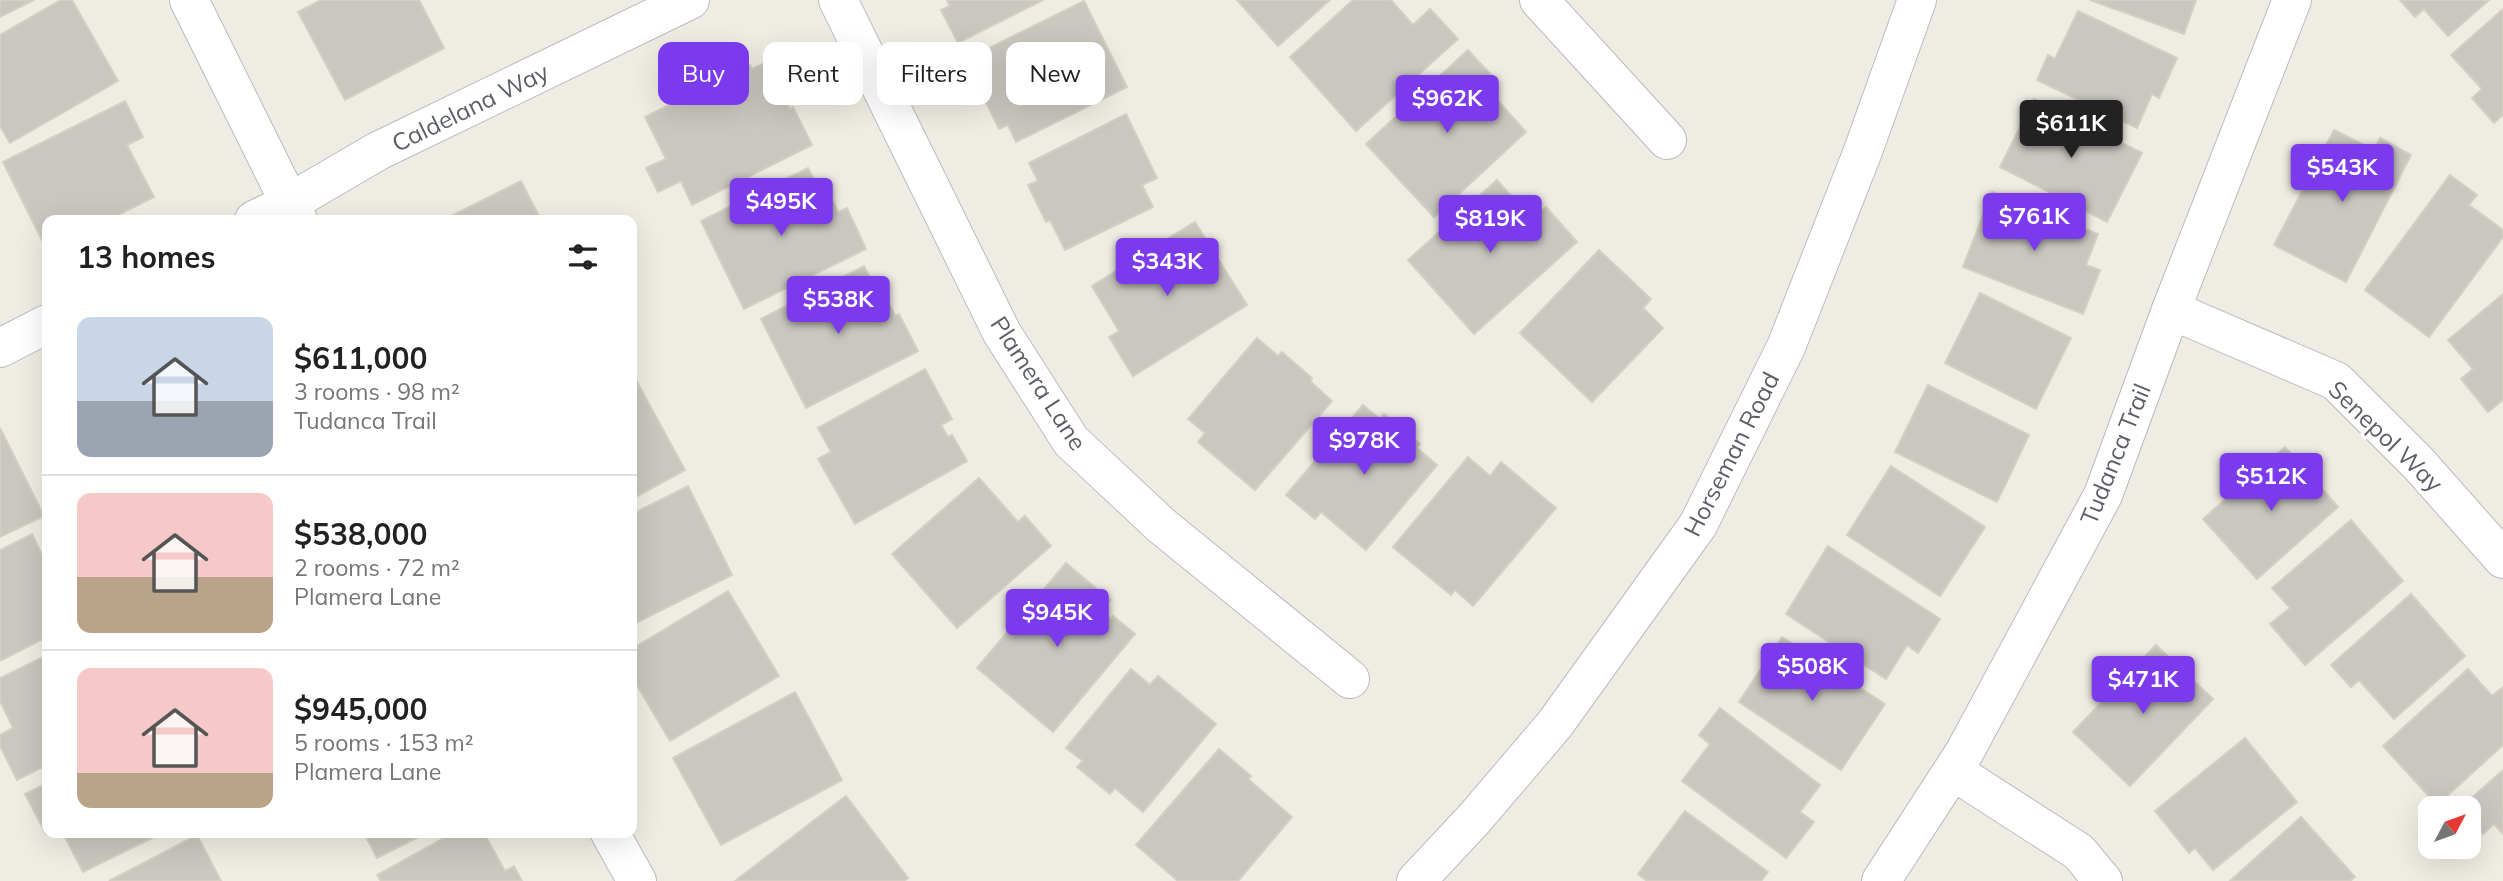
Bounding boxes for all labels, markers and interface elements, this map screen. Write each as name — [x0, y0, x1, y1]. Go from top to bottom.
chip: Buy — [658, 42, 749, 105]
chip: Rent — [763, 42, 863, 105]
chip: Filters — [877, 42, 992, 105]
chip: New — [1006, 42, 1105, 105]
street label: Caldelana Way — [387, 56, 554, 158]
pin: $962K — [1398, 76, 1496, 135]
text: $962K — [1412, 83, 1482, 112]
pin: $611K — [2022, 100, 2120, 160]
text: $611K — [2036, 108, 2106, 137]
pin: $543K — [2293, 144, 2391, 204]
text: $543K — [2307, 152, 2377, 181]
pin: $495K — [732, 178, 830, 238]
text: $495K — [746, 186, 816, 215]
pin: $761K — [1985, 194, 2083, 253]
pin: $819K — [1441, 196, 1539, 255]
text: $761K — [1999, 201, 2069, 230]
text: $819K — [1455, 203, 1525, 232]
text: 13 homes — [77, 238, 216, 276]
icon: filters — [564, 238, 602, 276]
pin: $343K — [1118, 238, 1216, 298]
text: $343K — [1132, 246, 1202, 275]
pin: $538K — [789, 276, 887, 336]
text: $538K — [803, 284, 873, 313]
street label: Plamera Lane — [985, 310, 1093, 456]
text: $611,000 — [294, 339, 427, 377]
icon: home — [133, 345, 217, 429]
street label: Horseman Road — [1677, 367, 1785, 541]
street label: Senepol Way — [2323, 374, 2450, 498]
text: 3 rooms · 98 m² — [294, 377, 460, 406]
street label: Tudanca Trail — [2073, 379, 2157, 529]
text: Tudanca Trail — [294, 406, 437, 435]
pin: $978K — [1315, 418, 1413, 477]
text: $978K — [1329, 425, 1399, 454]
pin: $512K — [2222, 454, 2320, 513]
text: $512K — [2236, 461, 2306, 490]
text: $538,000 — [294, 515, 427, 553]
icon: home — [133, 521, 217, 605]
text: 2 rooms · 72 m² — [294, 553, 460, 582]
text: Plamera Lane — [294, 582, 441, 611]
pin: $945K — [1008, 590, 1106, 649]
text: $945K — [1022, 597, 1092, 626]
pin: $508K — [1763, 644, 1861, 703]
text: $508K — [1777, 651, 1847, 680]
pin: $471K — [2094, 656, 2192, 716]
text: $471K — [2108, 664, 2178, 693]
text: $945,000 — [294, 690, 427, 728]
icon: home — [133, 696, 217, 780]
text: 5 rooms · 153 m² — [294, 728, 474, 757]
text: Plamera Lane — [294, 757, 441, 786]
north arrow — [2418, 796, 2482, 859]
map controls — [2418, 796, 2481, 859]

